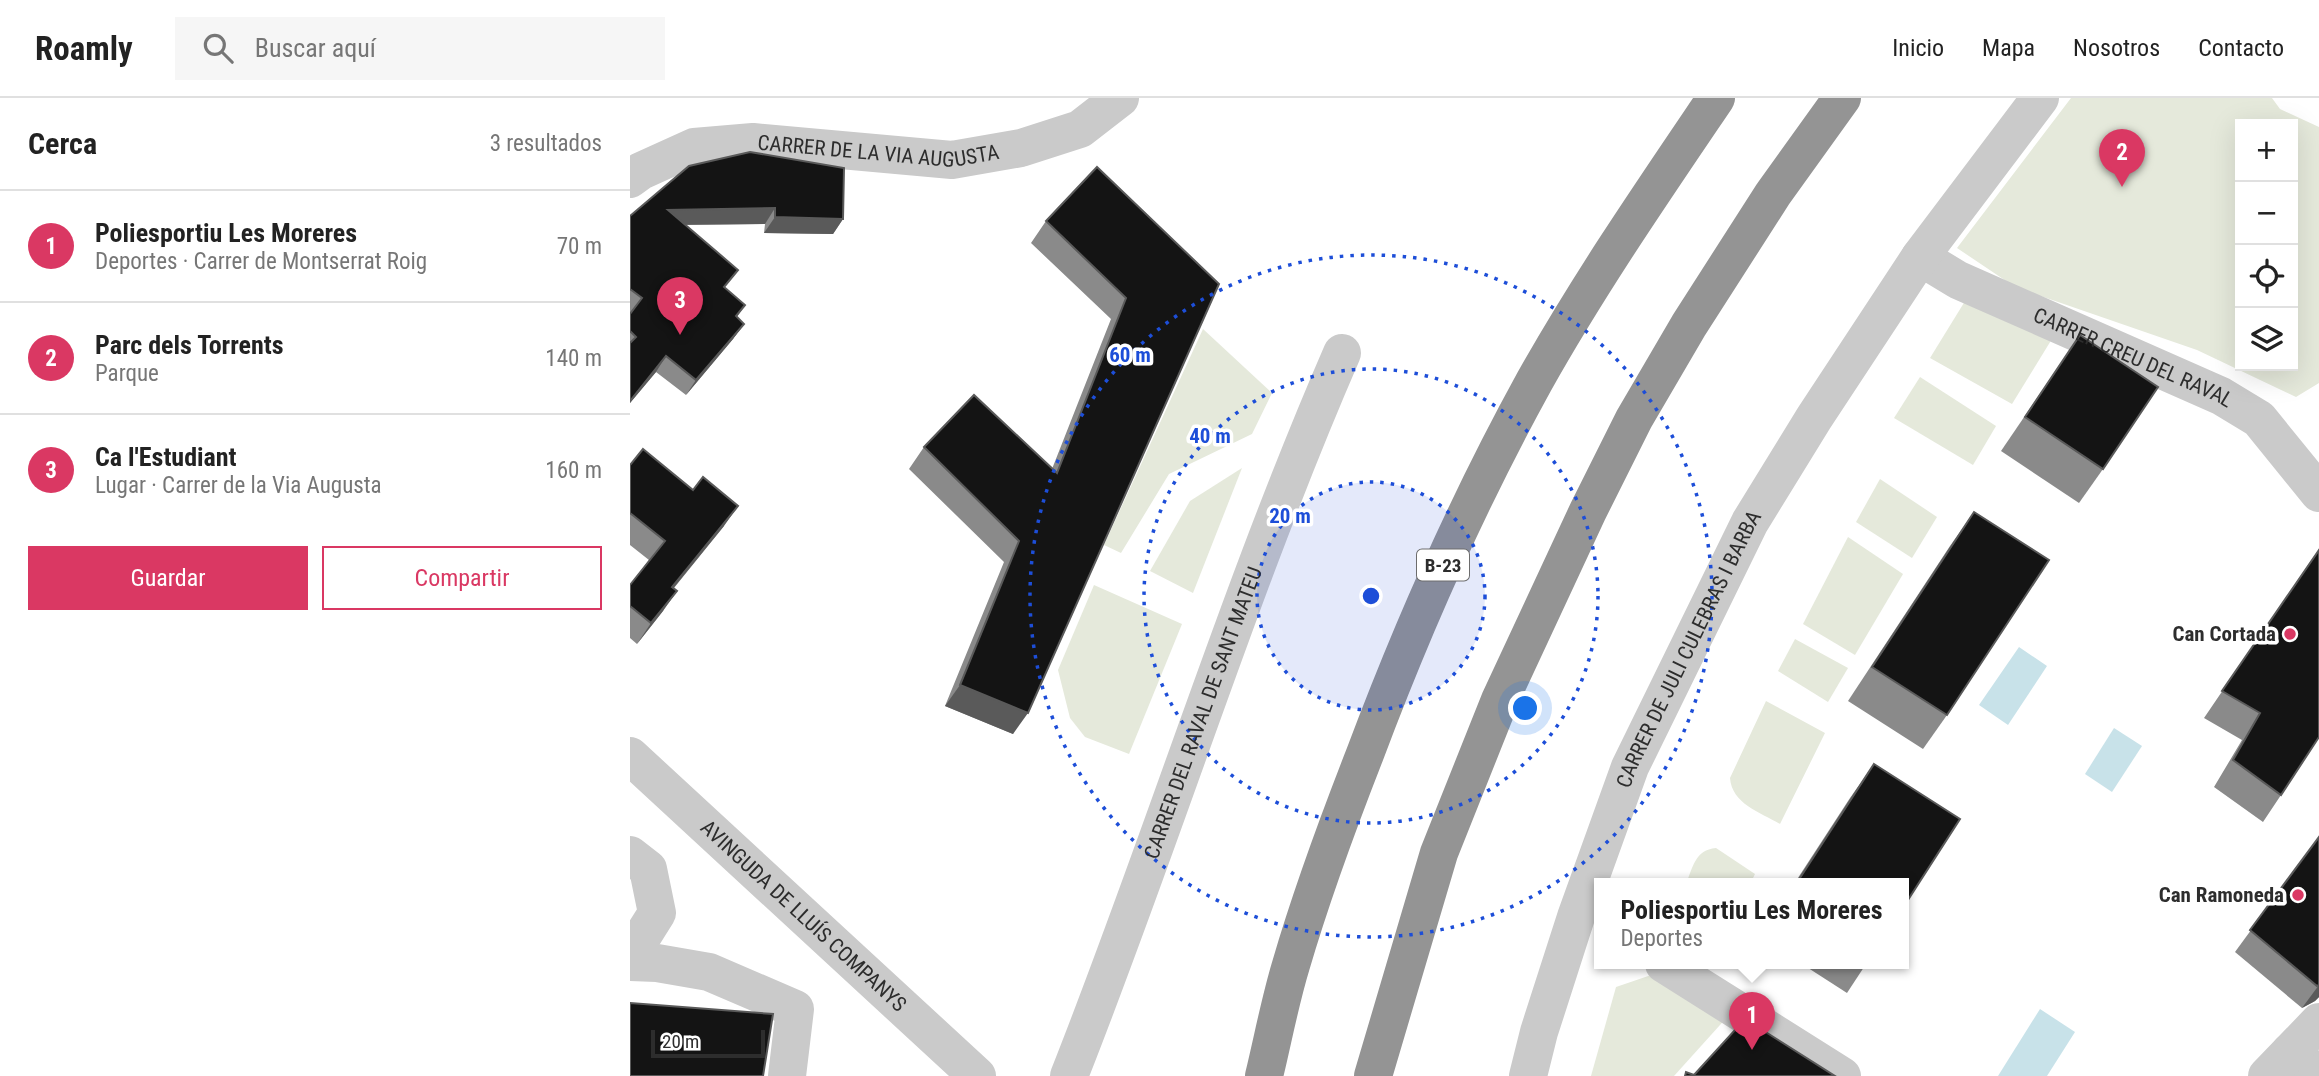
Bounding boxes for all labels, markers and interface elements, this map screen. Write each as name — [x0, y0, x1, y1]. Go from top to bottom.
search box — [175, 17, 665, 80]
text: Roamly — [35, 29, 133, 68]
icon: search — [199, 29, 237, 67]
text: Buscar aquí — [255, 33, 376, 63]
text: Inicio — [1892, 34, 1944, 62]
text: Mapa — [1982, 34, 2035, 62]
text: Nosotros — [2073, 34, 2160, 62]
text: Contacto — [2198, 34, 2284, 62]
map controls — [2235, 119, 2298, 371]
button: + — [2235, 119, 2298, 182]
text: Cerca — [28, 126, 97, 161]
pin: 2 — [2099, 129, 2145, 187]
text: 3 resultados — [490, 130, 602, 157]
street label: CARRER DE LA VIA AUGUSTA — [757, 130, 1001, 172]
button: − — [2235, 182, 2298, 245]
text: Poliesportiu Les Moreres — [95, 218, 357, 248]
text: 1 — [45, 233, 57, 260]
text: 70 m — [557, 233, 602, 260]
button: locate — [2235, 245, 2298, 308]
text: Deportes · Carrer de Montserrat Roig — [95, 248, 427, 275]
pin: 3 — [657, 277, 703, 335]
street label: CARRER CREU DEL RAVAL — [2030, 303, 2237, 412]
button: layers — [2235, 308, 2298, 371]
text: Parc dels Torrents — [95, 330, 284, 360]
text: 60 m — [1109, 343, 1151, 367]
text: 2 — [45, 345, 57, 372]
text: 140 m — [545, 345, 602, 372]
text: Parque — [95, 360, 159, 387]
text: 40 m — [1189, 424, 1231, 448]
text: Ca l'Estudiant — [95, 442, 237, 472]
text: 3 — [45, 457, 57, 484]
text: 160 m — [545, 457, 602, 484]
text: Lugar · Carrer de la Via Augusta — [95, 472, 382, 499]
text: 20 m — [1269, 504, 1311, 528]
street label: CARRER DE JULI CULEBRAS I BARBA — [1612, 506, 1766, 791]
button: Guardar — [28, 546, 308, 610]
button: Compartir — [322, 546, 602, 610]
road number: B-23 — [1417, 550, 1469, 580]
street label: CARRER DEL RAVAL DE SANT MATEU — [1139, 564, 1267, 862]
centre of rings — [1359, 584, 1383, 608]
place label: Can Cortada — [2172, 622, 2276, 646]
marker: Can Cortada — [2282, 626, 2298, 642]
your location — [1508, 691, 1542, 725]
street label: AVINGUDA DE LLUÍS COMPANYS — [696, 815, 911, 1017]
popup — [1594, 878, 1909, 969]
place label: Can Ramoneda — [2159, 883, 2284, 907]
marker: Can Ramoneda — [2290, 887, 2306, 903]
text: Poliesportiu Les Moreres — [1620, 895, 1883, 925]
text: Deportes — [1620, 925, 1703, 952]
pin: 1 — [1729, 992, 1775, 1050]
scale bar — [651, 1027, 765, 1059]
text: 20 m — [662, 1030, 699, 1053]

